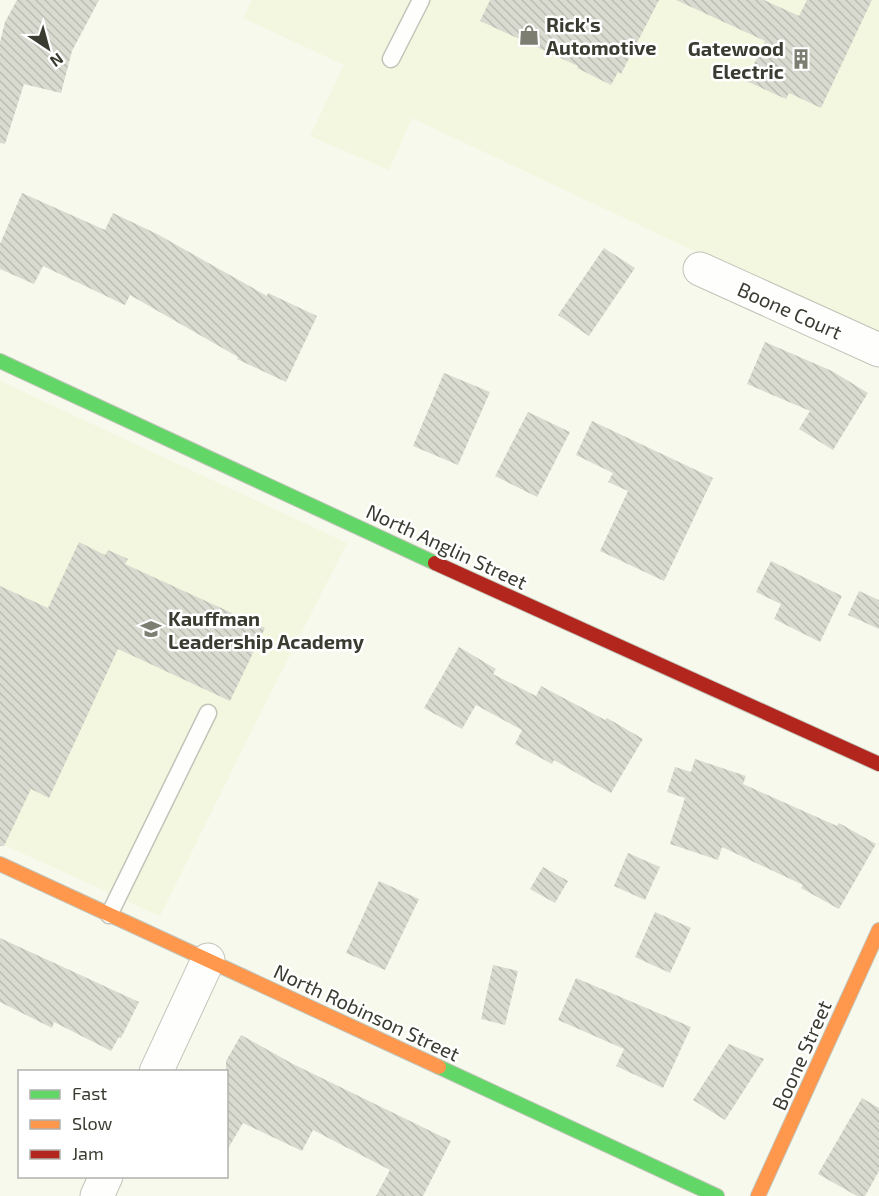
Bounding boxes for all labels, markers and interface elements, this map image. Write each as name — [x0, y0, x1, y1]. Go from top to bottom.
place label: Rick's Automotive — [546, 12, 656, 59]
north arrow — [18, 18, 78, 78]
shop icon: Rick's Automotive — [517, 23, 541, 47]
place label: Gatewood Electric — [688, 36, 784, 83]
building icon: Gatewood Electric — [789, 47, 813, 71]
text: N — [47, 49, 67, 72]
street label: Boone Court — [734, 276, 846, 344]
street label: North Anglin Street — [363, 498, 531, 594]
place label: Kauffman Leadership Academy — [168, 606, 365, 654]
school or university icon: Kauffman Leadership Academy — [139, 617, 163, 641]
street label: North Robinson Street — [270, 958, 464, 1066]
street label: Boone Street — [766, 996, 836, 1114]
legend — [18, 1070, 228, 1178]
text: Fast — [72, 1082, 107, 1104]
text: Slow — [72, 1112, 113, 1134]
text: Jam — [72, 1142, 104, 1164]

